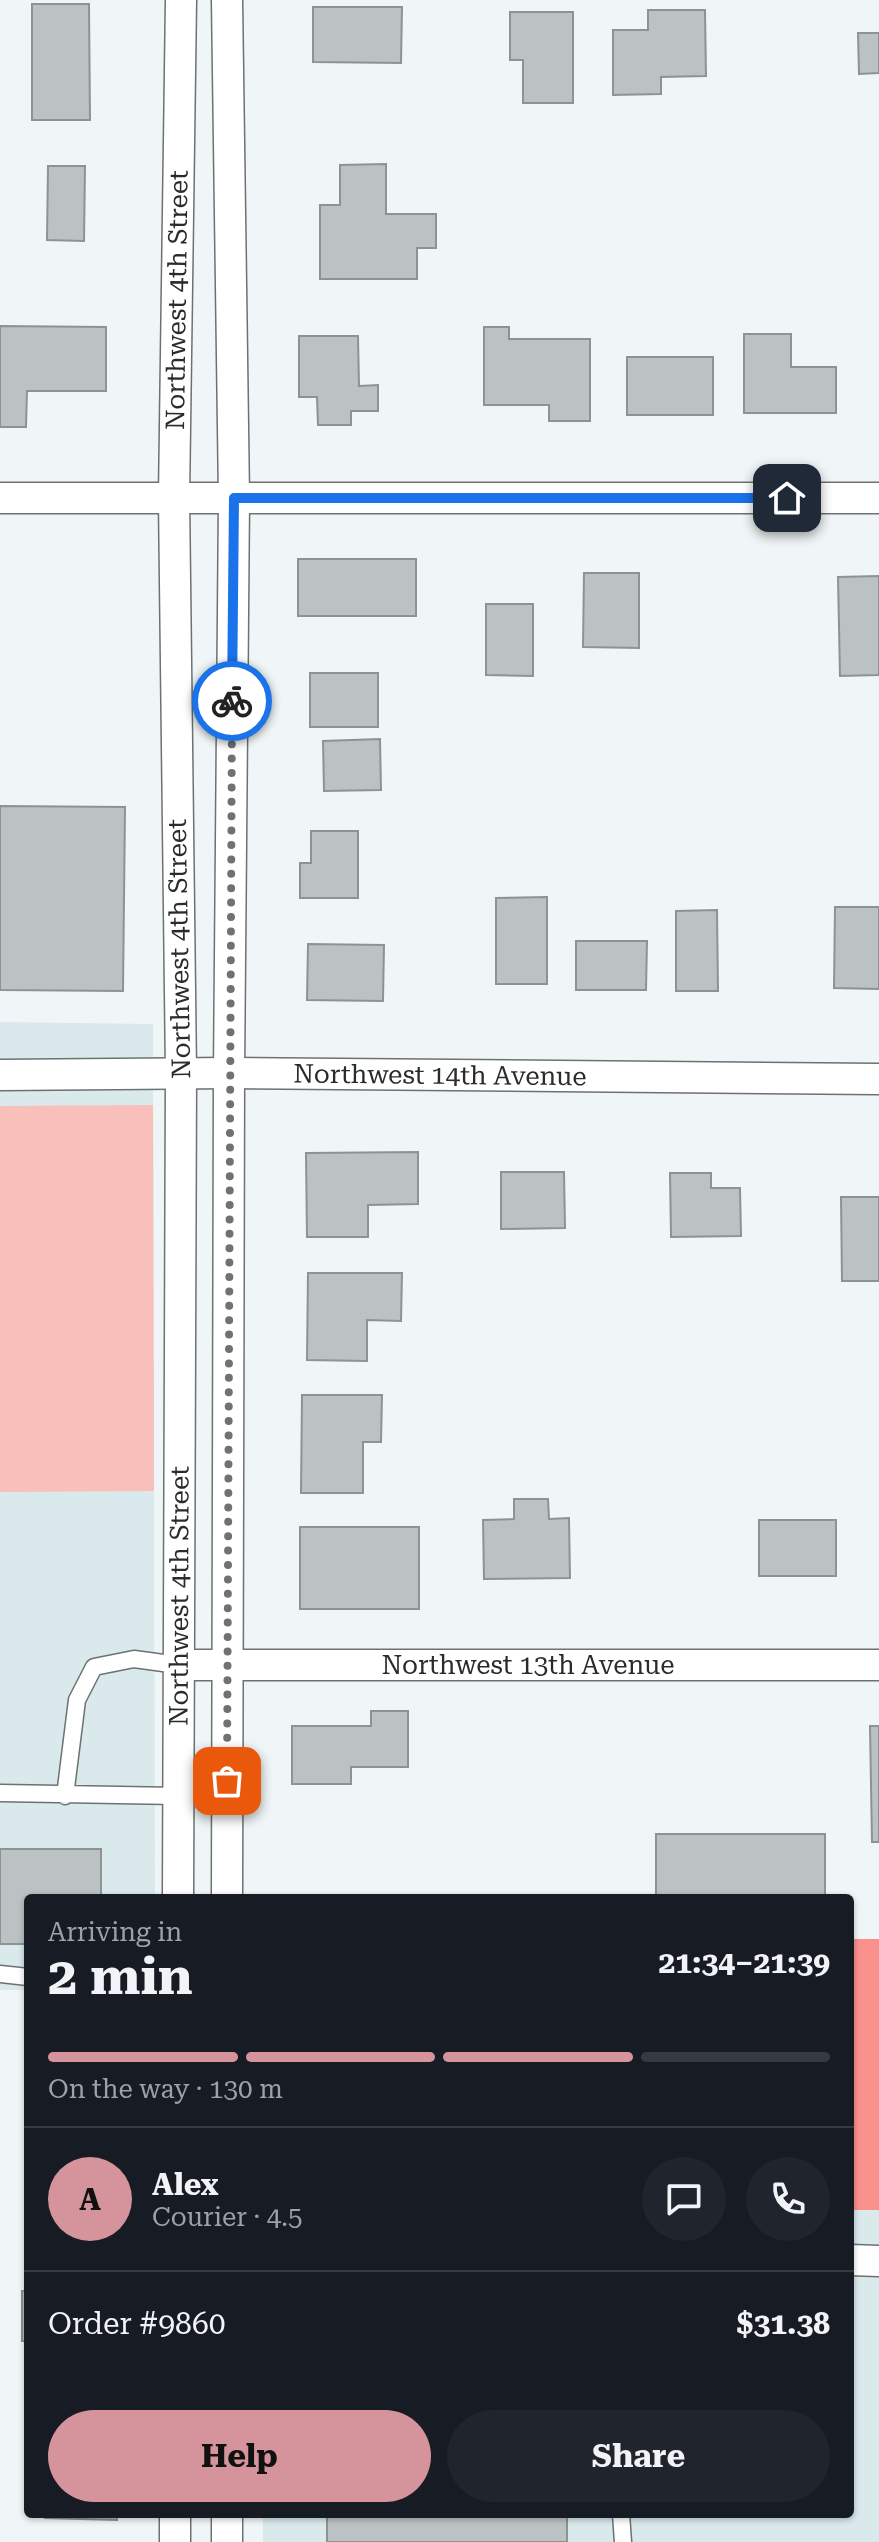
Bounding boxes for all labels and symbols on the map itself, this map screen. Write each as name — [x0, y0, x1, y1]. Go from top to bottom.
street label: Northwest 4th Street — [160, 170, 194, 430]
pin — [753, 464, 821, 532]
courier — [192, 661, 272, 741]
street label: Northwest 4th Street — [162, 819, 196, 1079]
street label: Northwest 14th Avenue — [293, 1059, 587, 1091]
street label: Northwest 4th Street — [164, 1466, 195, 1726]
street label: Northwest 13th Avenue — [381, 1650, 675, 1680]
pin — [193, 1747, 261, 1815]

